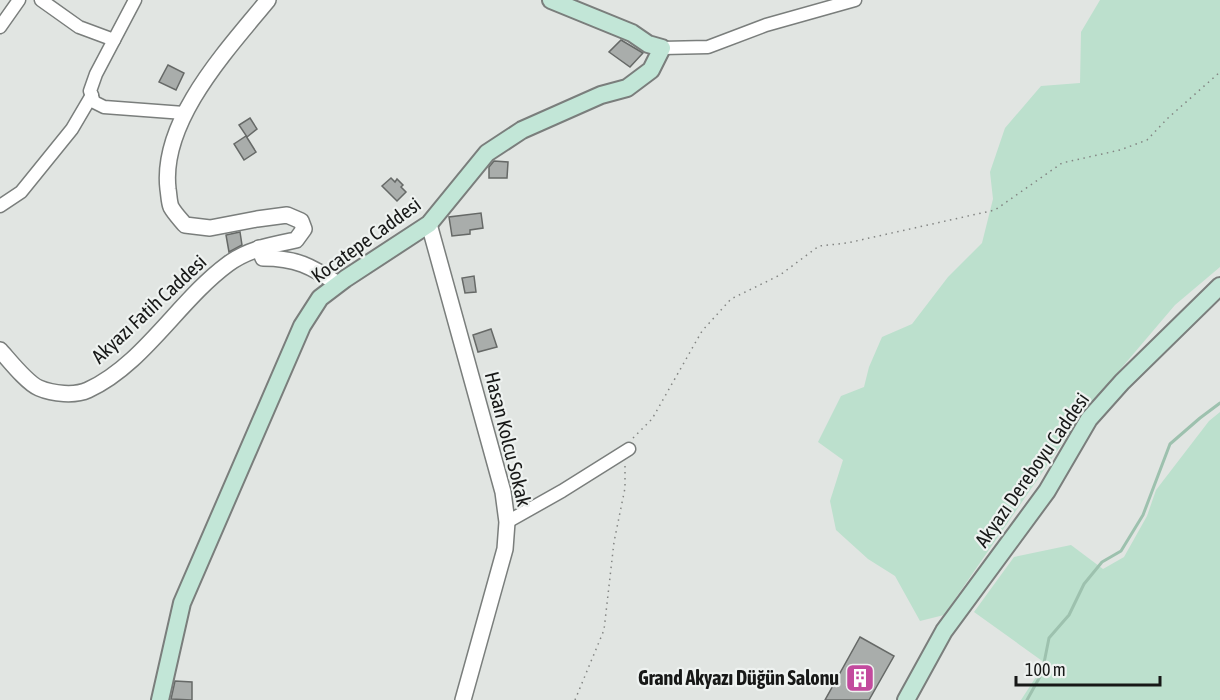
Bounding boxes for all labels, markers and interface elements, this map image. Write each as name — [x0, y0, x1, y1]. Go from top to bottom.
street label: Kocatepe Caddesi — [307, 192, 425, 287]
street label: Akyazı Fatih Caddesi — [87, 250, 211, 368]
street label: Hasan Kolcu Sokak — [481, 369, 536, 509]
street label: Akyazı Dereboyu Caddesi — [970, 388, 1094, 551]
scale bar — [1016, 649, 1160, 687]
text: 100 m — [1025, 659, 1066, 680]
building icon: Grand Akyazı Düğün Salonu — [844, 662, 876, 694]
place label: Grand Akyazı Düğün Salonu — [638, 666, 839, 689]

